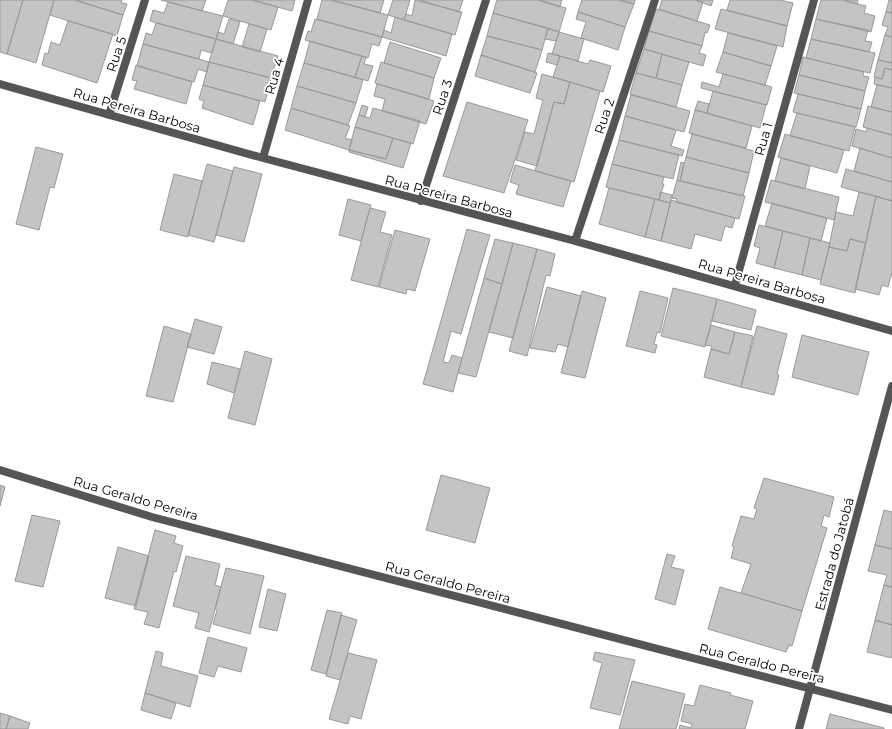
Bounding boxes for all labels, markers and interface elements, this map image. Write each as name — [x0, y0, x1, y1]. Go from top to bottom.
street label: Rua 5 — [103, 34, 129, 74]
street label: Rua 4 — [261, 55, 287, 96]
street label: Rua 3 — [429, 77, 455, 117]
street label: Rua Pereira Barbosa — [71, 84, 203, 136]
street label: Rua 2 — [591, 96, 617, 136]
street label: Rua 1 — [751, 120, 775, 158]
street label: Rua Pereira Barbosa — [383, 171, 515, 221]
street label: Rua Pereira Barbosa — [696, 255, 828, 307]
street label: Rua Geraldo Pereira — [72, 473, 200, 523]
street label: Estrada do Jatobá — [811, 496, 857, 612]
street label: Rua Geraldo Pereira — [384, 558, 512, 606]
street label: Rua Geraldo Pereira — [697, 640, 827, 686]

